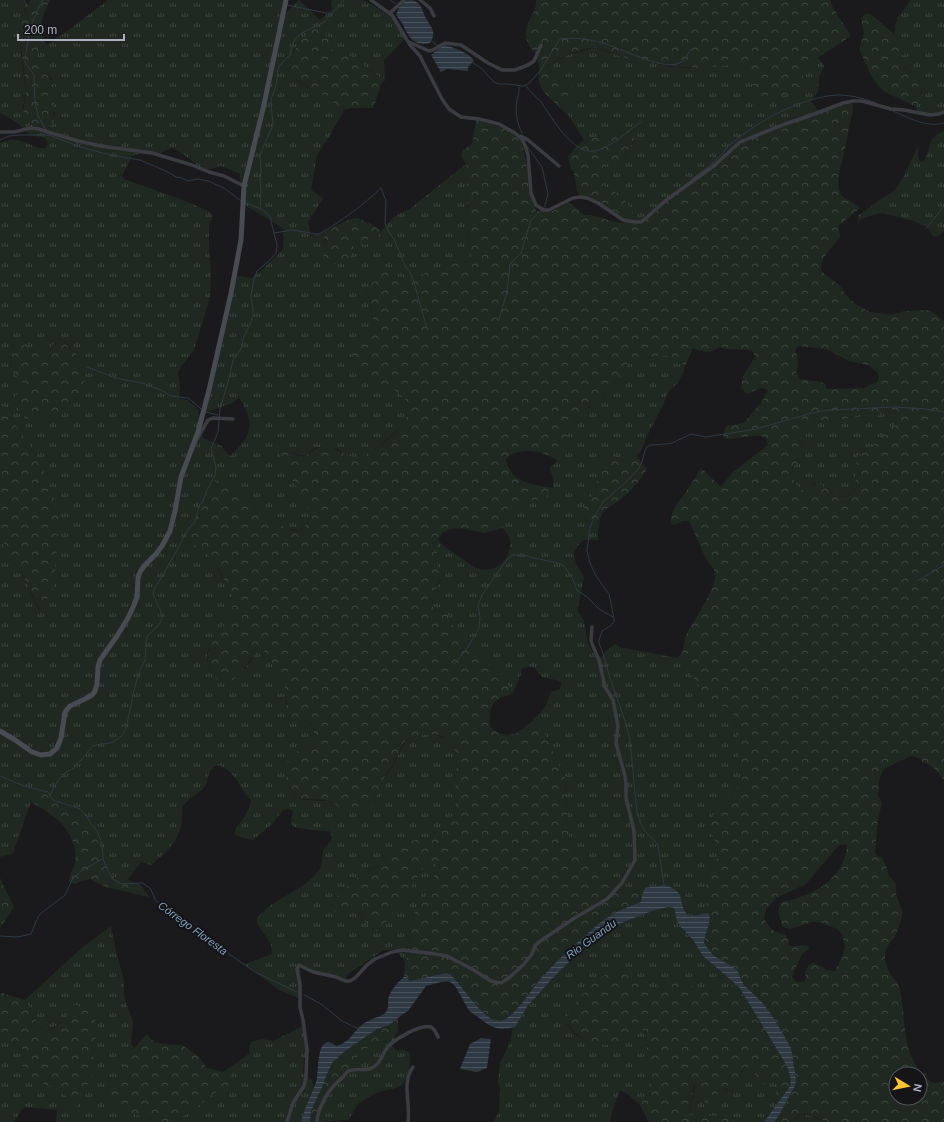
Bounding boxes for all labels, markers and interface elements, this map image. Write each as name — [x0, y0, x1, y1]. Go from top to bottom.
scale bar — [18, 16, 124, 42]
text: 200 m — [24, 23, 57, 37]
water label: Córrego Floresta — [156, 899, 230, 957]
water label: Rio Guandu — [564, 917, 618, 961]
north arrow — [888, 1066, 928, 1106]
text: N — [911, 1083, 924, 1093]

